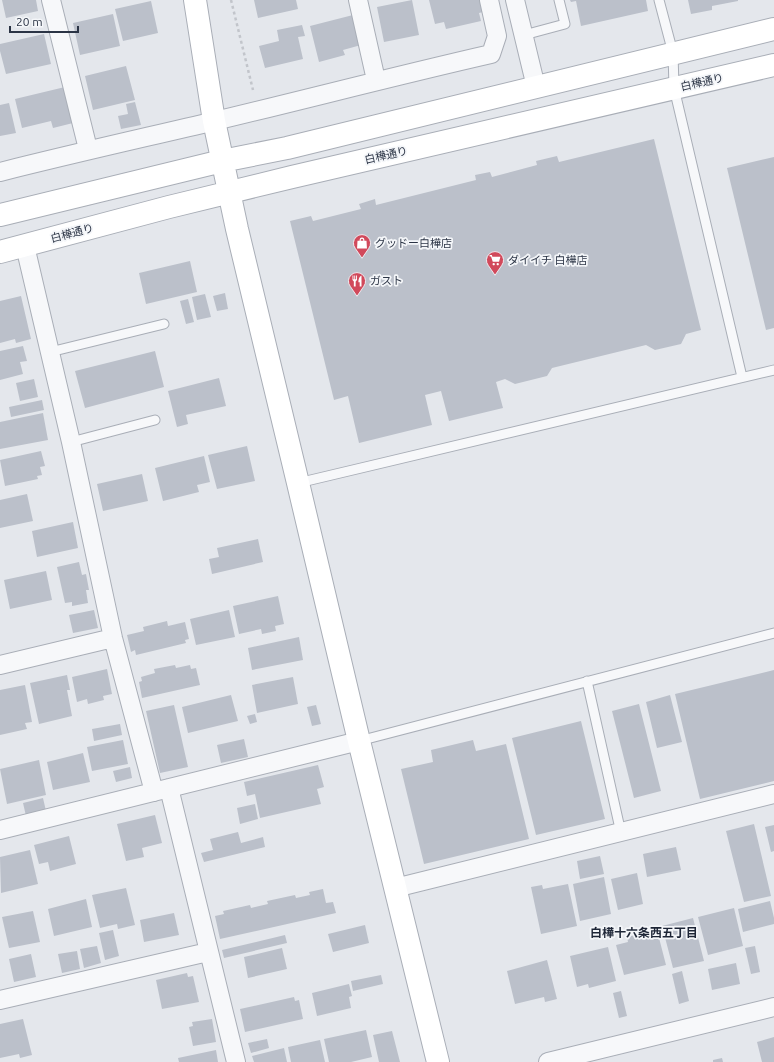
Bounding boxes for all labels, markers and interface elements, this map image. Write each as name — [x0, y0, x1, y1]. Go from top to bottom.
scale bar — [10, 8, 78, 34]
text: 20 m — [16, 15, 43, 28]
street label: 白樺通り — [679, 71, 725, 93]
street label: 白樺通り — [363, 144, 409, 166]
street label: 白樺通り — [49, 222, 95, 244]
shop icon: グッドー白樺店 — [352, 233, 372, 258]
place label: グッドー白樺店 — [375, 237, 452, 249]
supermarket icon: ダイイチ 白樺店 — [485, 250, 505, 275]
place label: ダイイチ 白樺店 — [508, 254, 588, 266]
restaurant icon: ガスト — [347, 271, 367, 296]
place label: ガスト — [370, 275, 403, 287]
district label: 白樺十六条西五丁目 — [590, 926, 698, 939]

